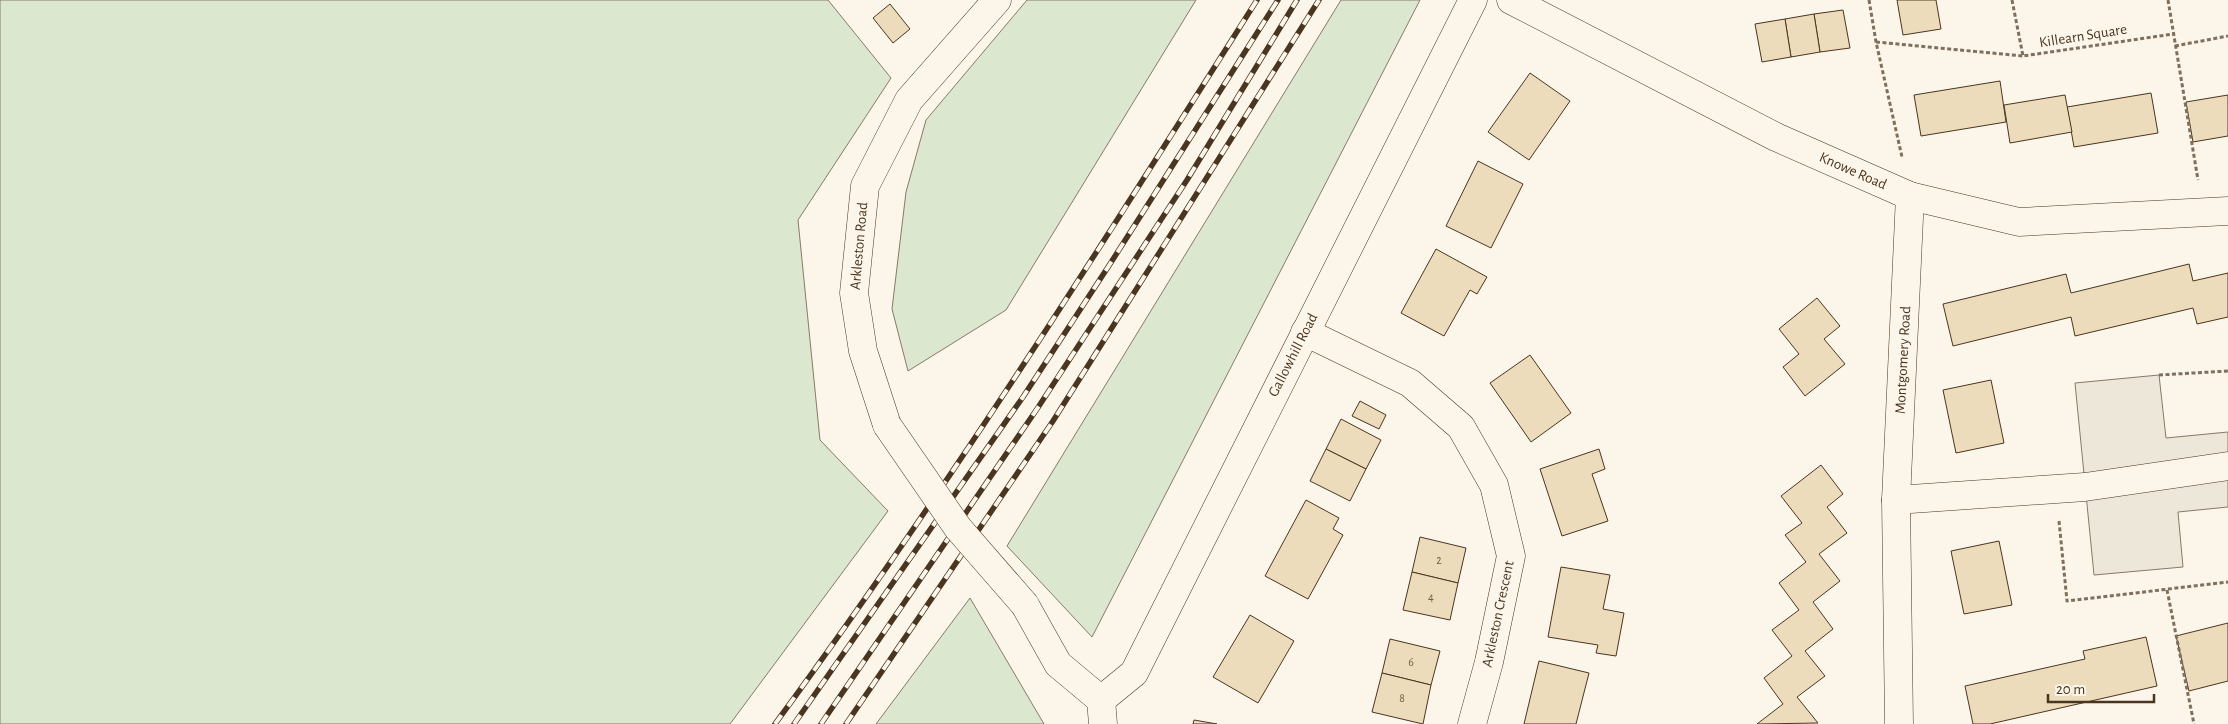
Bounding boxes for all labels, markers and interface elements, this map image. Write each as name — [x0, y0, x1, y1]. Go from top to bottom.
street label: Killearn Square — [2038, 22, 2128, 50]
street label: Knowe Road — [1817, 149, 1889, 193]
street label: Arkleston Road — [848, 201, 870, 291]
street label: Montgomery Road — [1893, 305, 1913, 414]
street label: Gallowhill Road — [1266, 311, 1321, 399]
house number: 2 — [1436, 554, 1442, 566]
street label: Arkleston Crescent — [1479, 559, 1517, 669]
house number: 4 — [1428, 591, 1434, 603]
house number: 6 — [1408, 656, 1414, 668]
scale bar — [2048, 672, 2154, 704]
text: 20 m — [2056, 682, 2085, 697]
house number: 8 — [1399, 692, 1405, 704]

